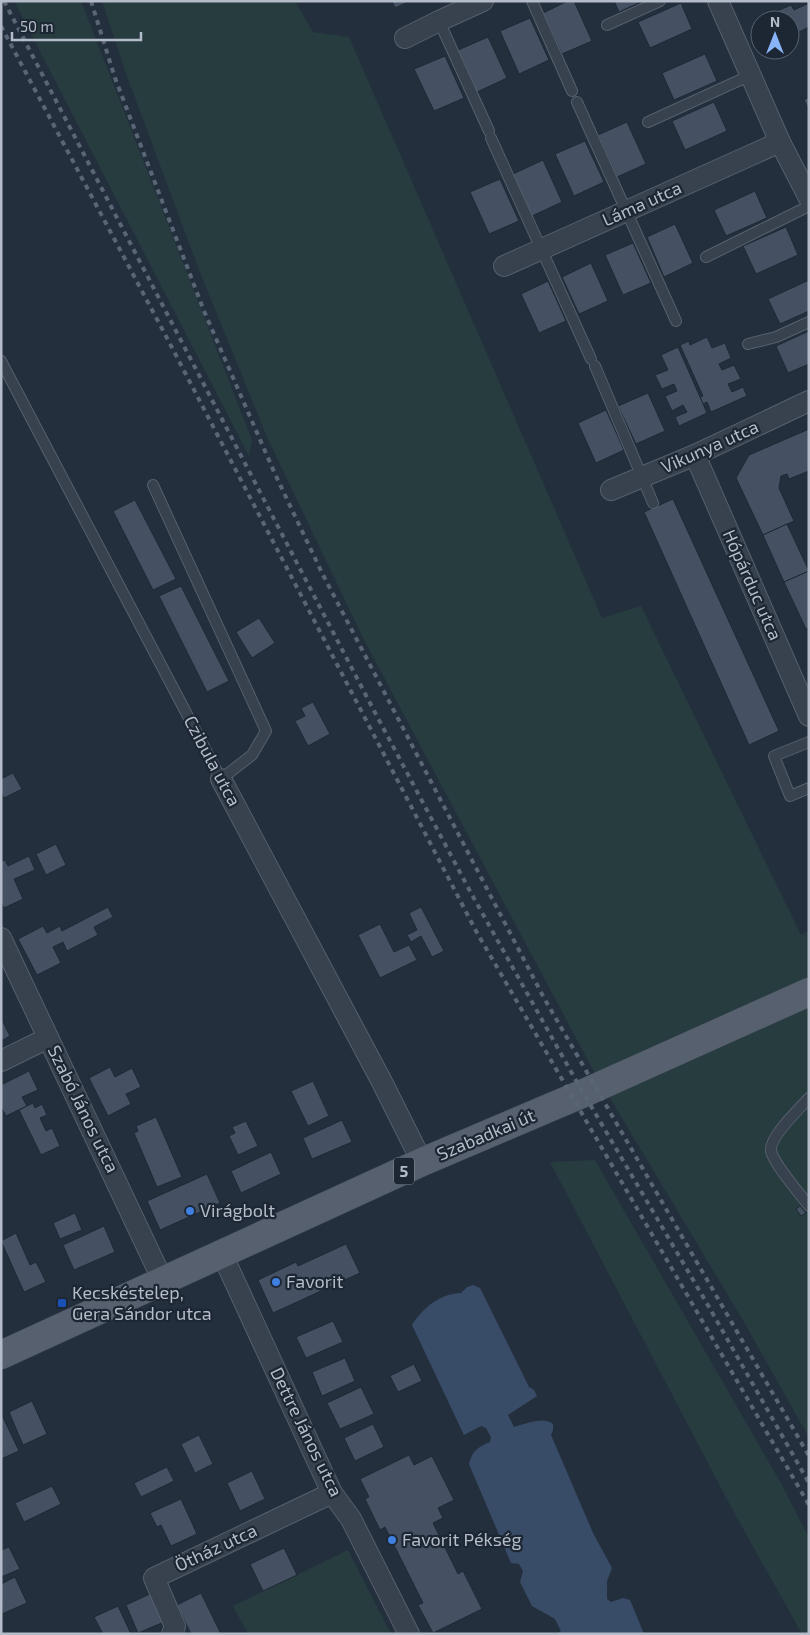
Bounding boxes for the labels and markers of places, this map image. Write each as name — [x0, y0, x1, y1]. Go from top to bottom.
place label: Virágbolt — [200, 1199, 275, 1221]
marker: Virágbolt — [184, 1205, 196, 1217]
place label: Favorit — [286, 1270, 344, 1292]
marker: Favorit — [270, 1276, 282, 1288]
place label: Kecskéstelep, Gera Sándor utca — [72, 1281, 212, 1324]
marker: Kecskéstelep, Gera Sándor utca — [56, 1297, 68, 1309]
place label: Favorit Pékség — [402, 1528, 522, 1550]
marker: Favorit Pékség — [386, 1534, 398, 1546]

